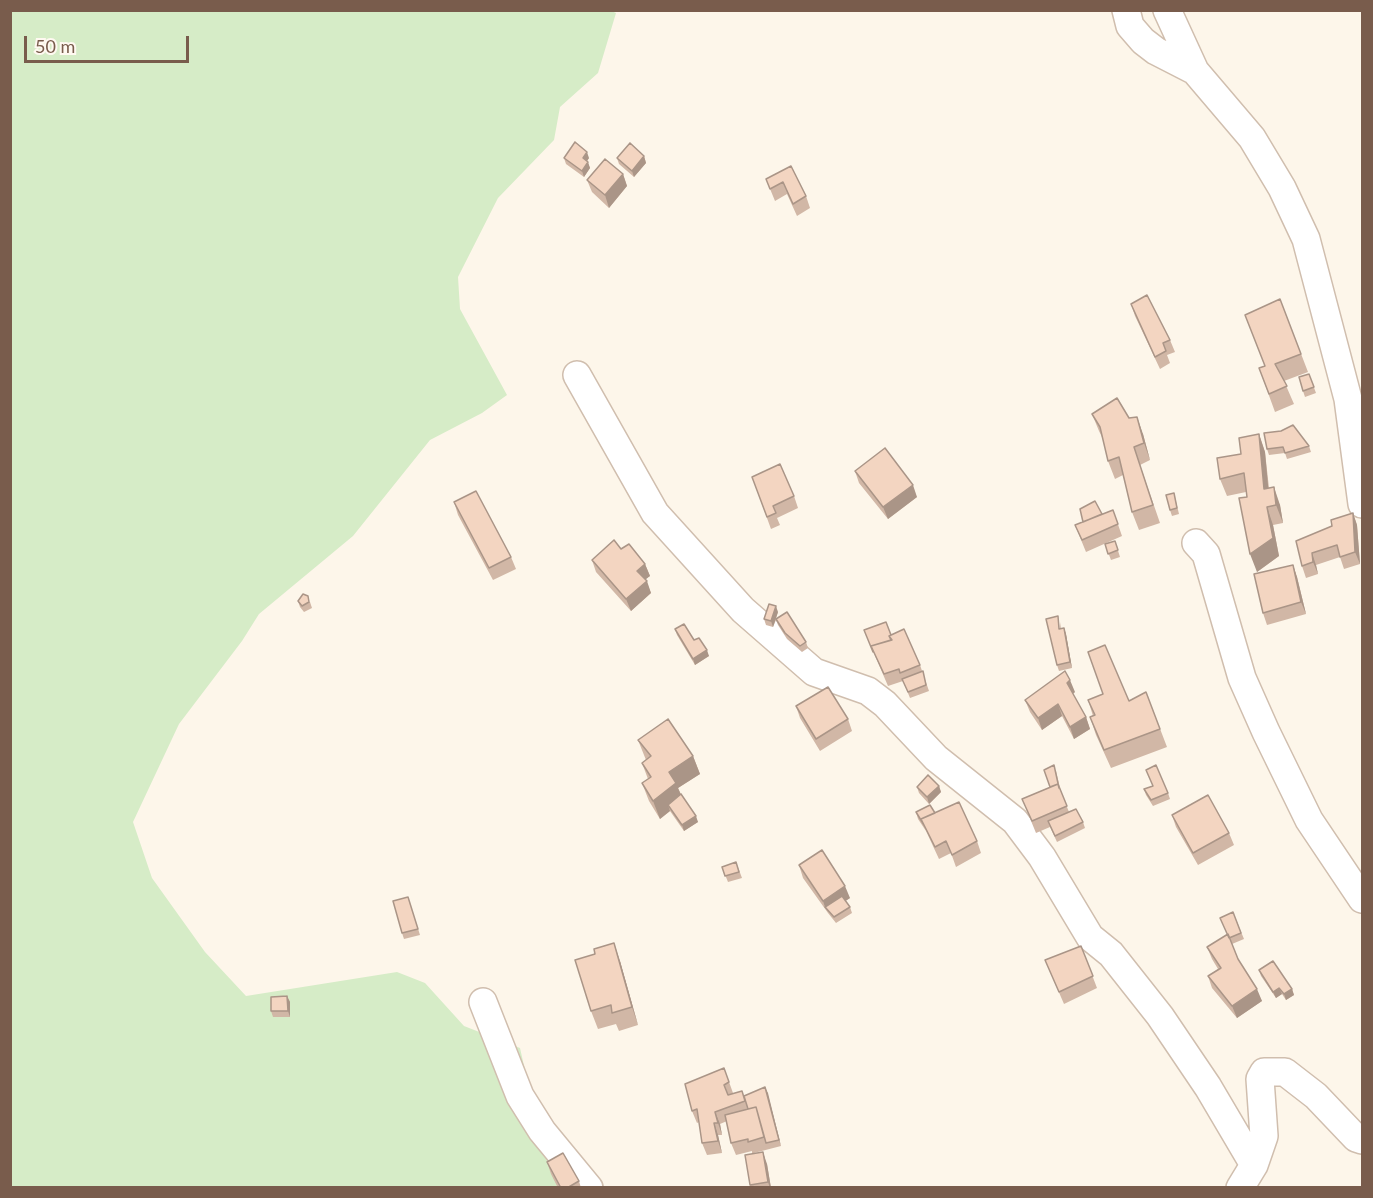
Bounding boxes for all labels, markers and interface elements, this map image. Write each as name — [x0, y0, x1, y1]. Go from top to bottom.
scale bar — [27, 24, 192, 62]
text: 50 m — [35, 35, 75, 57]

